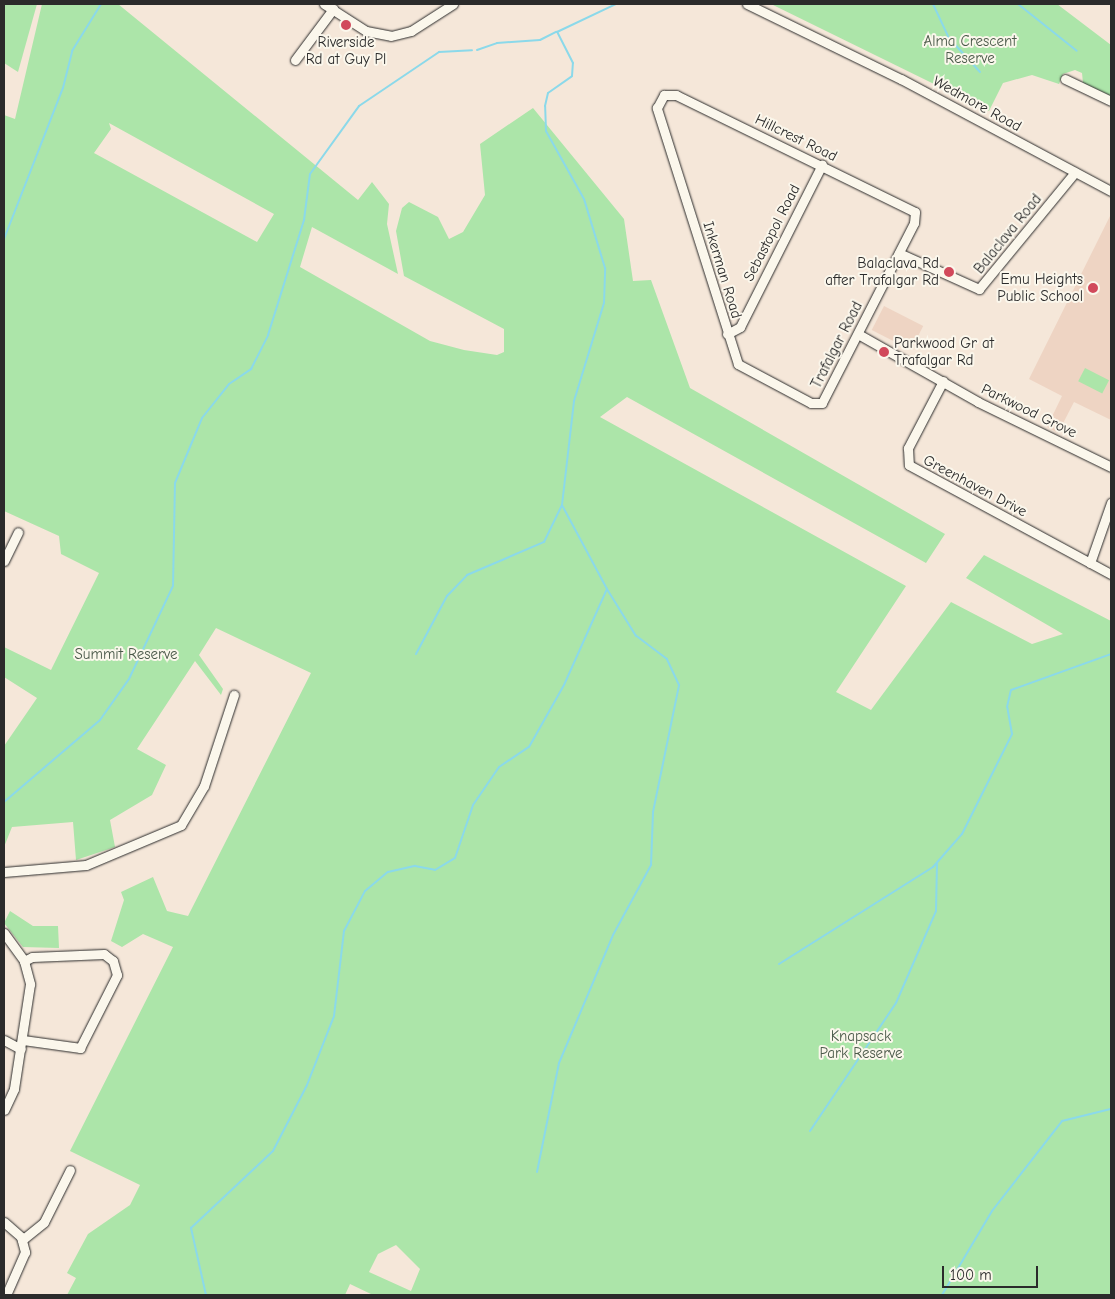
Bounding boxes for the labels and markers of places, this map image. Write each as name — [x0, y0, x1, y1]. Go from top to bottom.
marker: Riverside Rd at Guy Pl — [340, 19, 352, 31]
place label: Riverside Rd at Guy Pl — [306, 33, 386, 68]
place label: Balaclava Rd after Trafalgar Rd — [825, 254, 939, 289]
marker: Balaclava Rd after Trafalgar Rd — [943, 266, 955, 278]
place label: Emu Heights Public School — [997, 270, 1083, 305]
marker: Emu Heights Public School — [1087, 282, 1099, 294]
place label: Parkwood Gr at Trafalgar Rd — [894, 334, 994, 369]
marker: Parkwood Gr at Trafalgar Rd — [878, 346, 890, 358]

